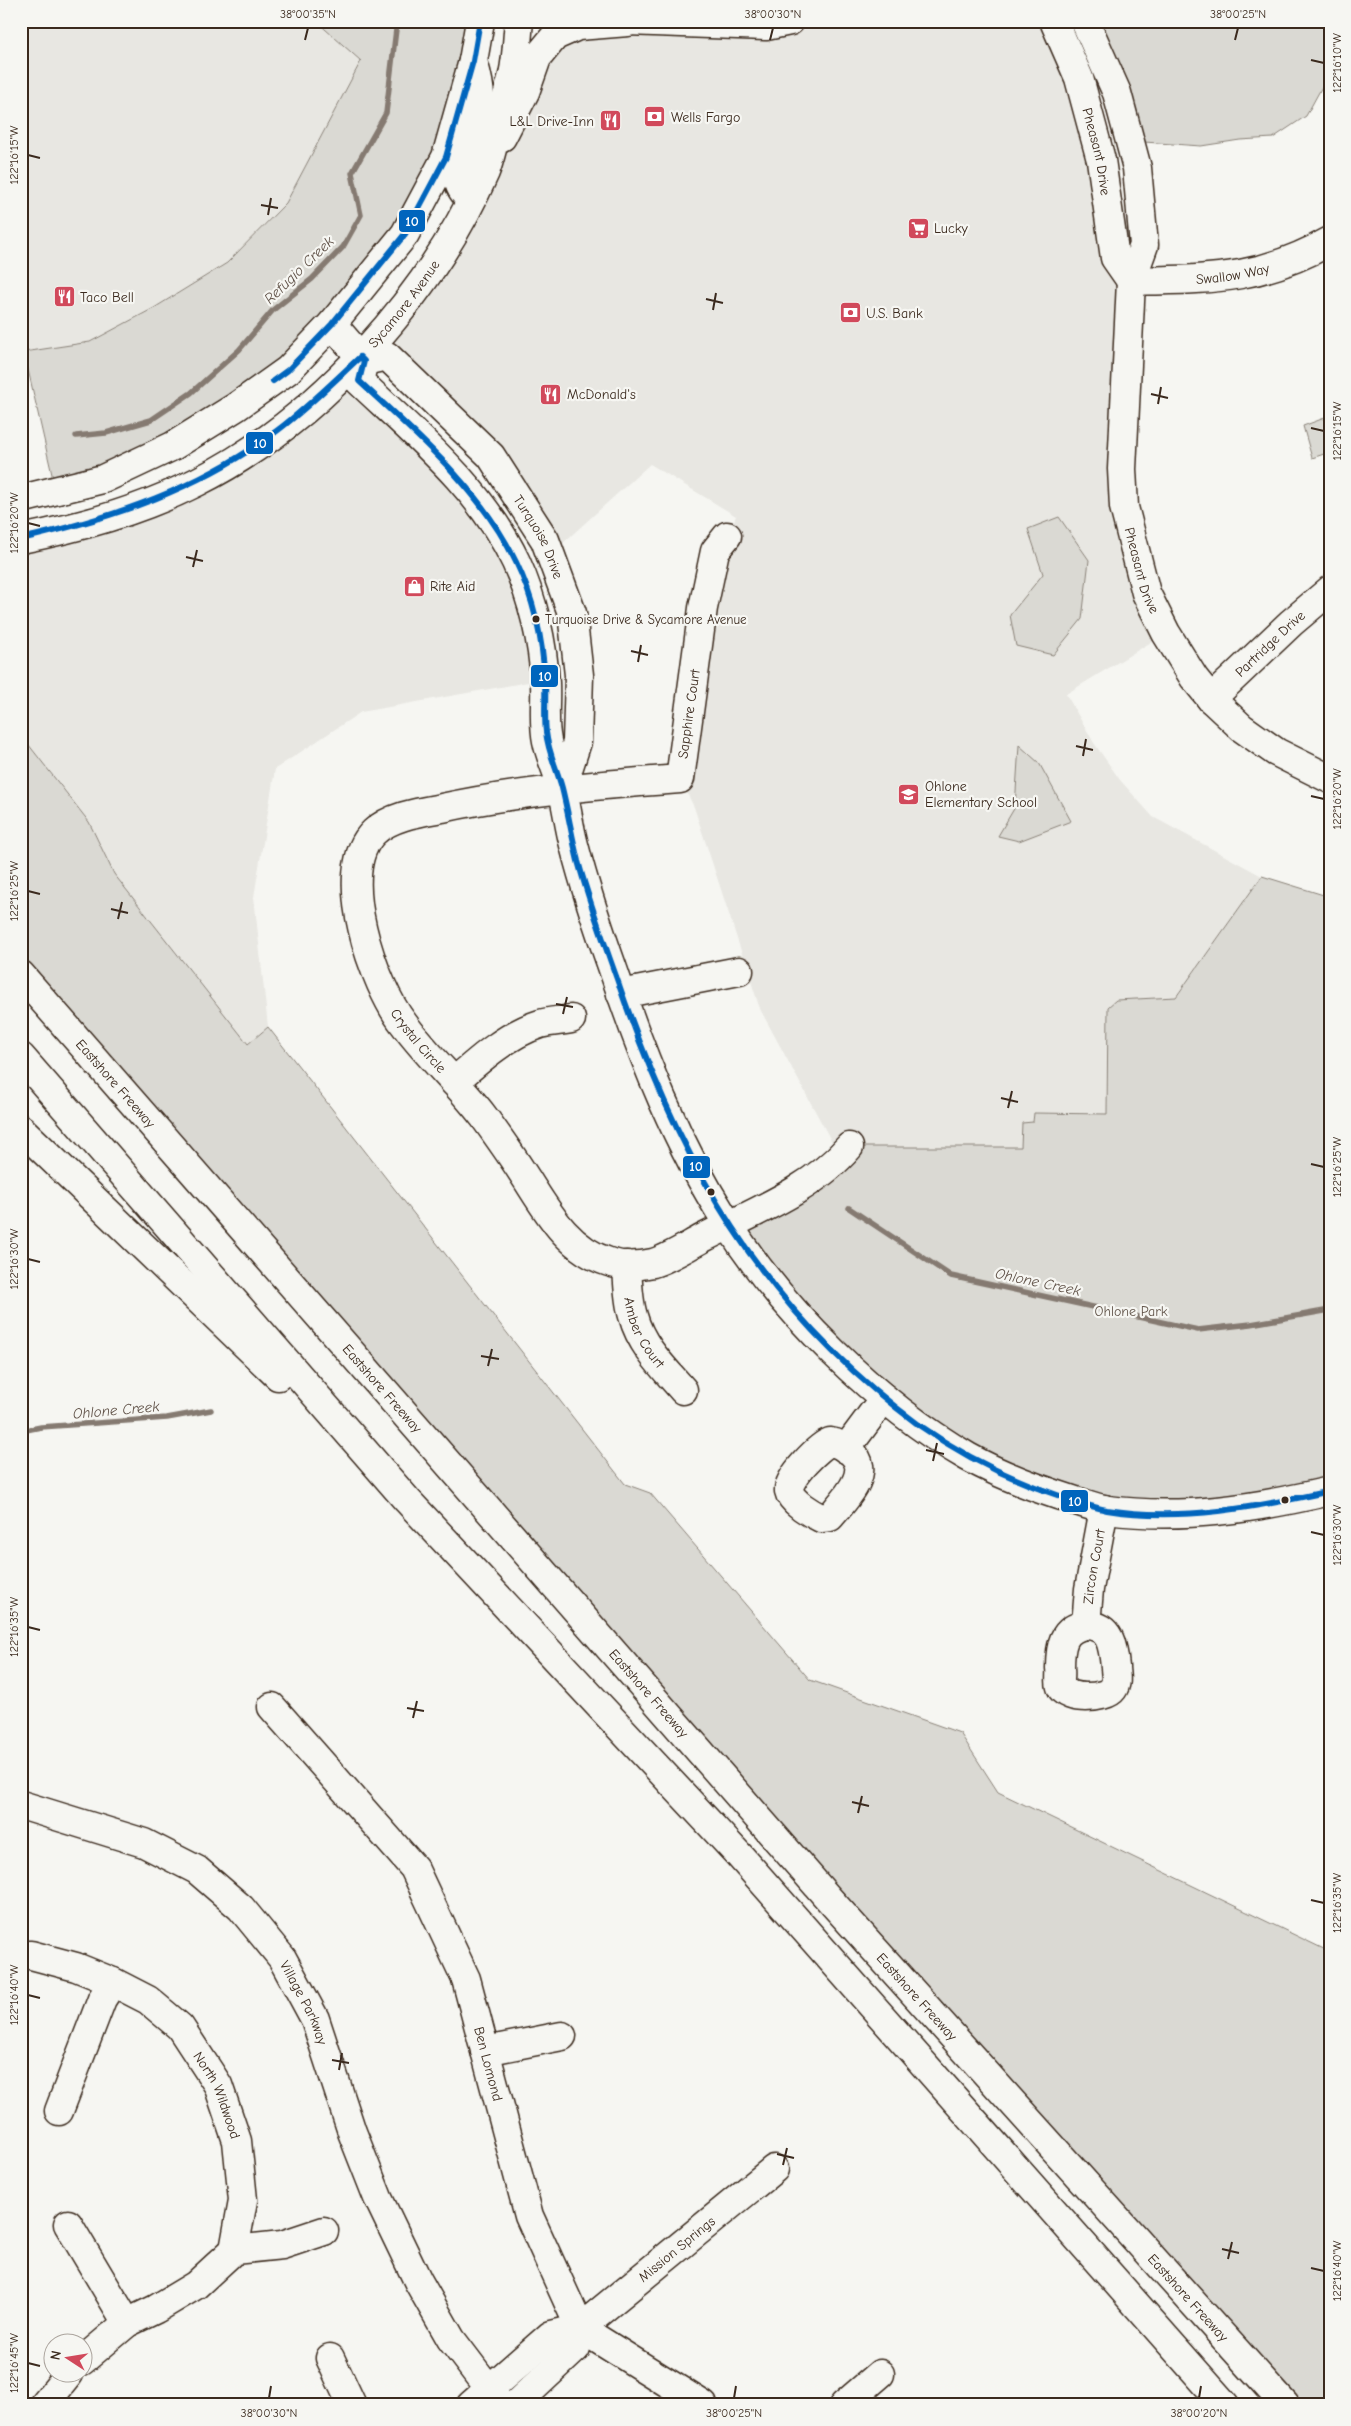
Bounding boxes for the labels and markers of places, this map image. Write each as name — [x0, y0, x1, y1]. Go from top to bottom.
bank icon: Wells Fargo — [643, 105, 667, 129]
restaurant icon: L&L Drive-Inn — [598, 109, 622, 133]
place label: Wells Fargo — [671, 109, 740, 126]
place label: L&L Drive-Inn — [510, 113, 594, 130]
supermarket icon: Lucky — [906, 216, 930, 240]
place label: Lucky — [934, 220, 969, 237]
restaurant icon: Taco Bell — [52, 285, 76, 309]
place label: Taco Bell — [80, 289, 134, 306]
bank icon: U.S. Bank — [838, 301, 862, 325]
place label: U.S. Bank — [866, 305, 923, 322]
restaurant icon: McDonald's — [539, 382, 563, 406]
place label: McDonald's — [567, 386, 636, 403]
shop icon: Rite Aid — [402, 574, 426, 598]
place label: Rite Aid — [430, 578, 476, 595]
place label: Turquoise Drive & Sycamore Avenue — [545, 612, 747, 627]
marker: Turquoise Drive & Sycamore Avenue — [531, 614, 541, 624]
place label: Ohlone Elementary School — [925, 778, 1037, 811]
school or university icon: Ohlone Elementary School — [897, 782, 921, 806]
unlabelled marker — [706, 1187, 716, 1197]
unlabelled marker — [1280, 1495, 1290, 1505]

